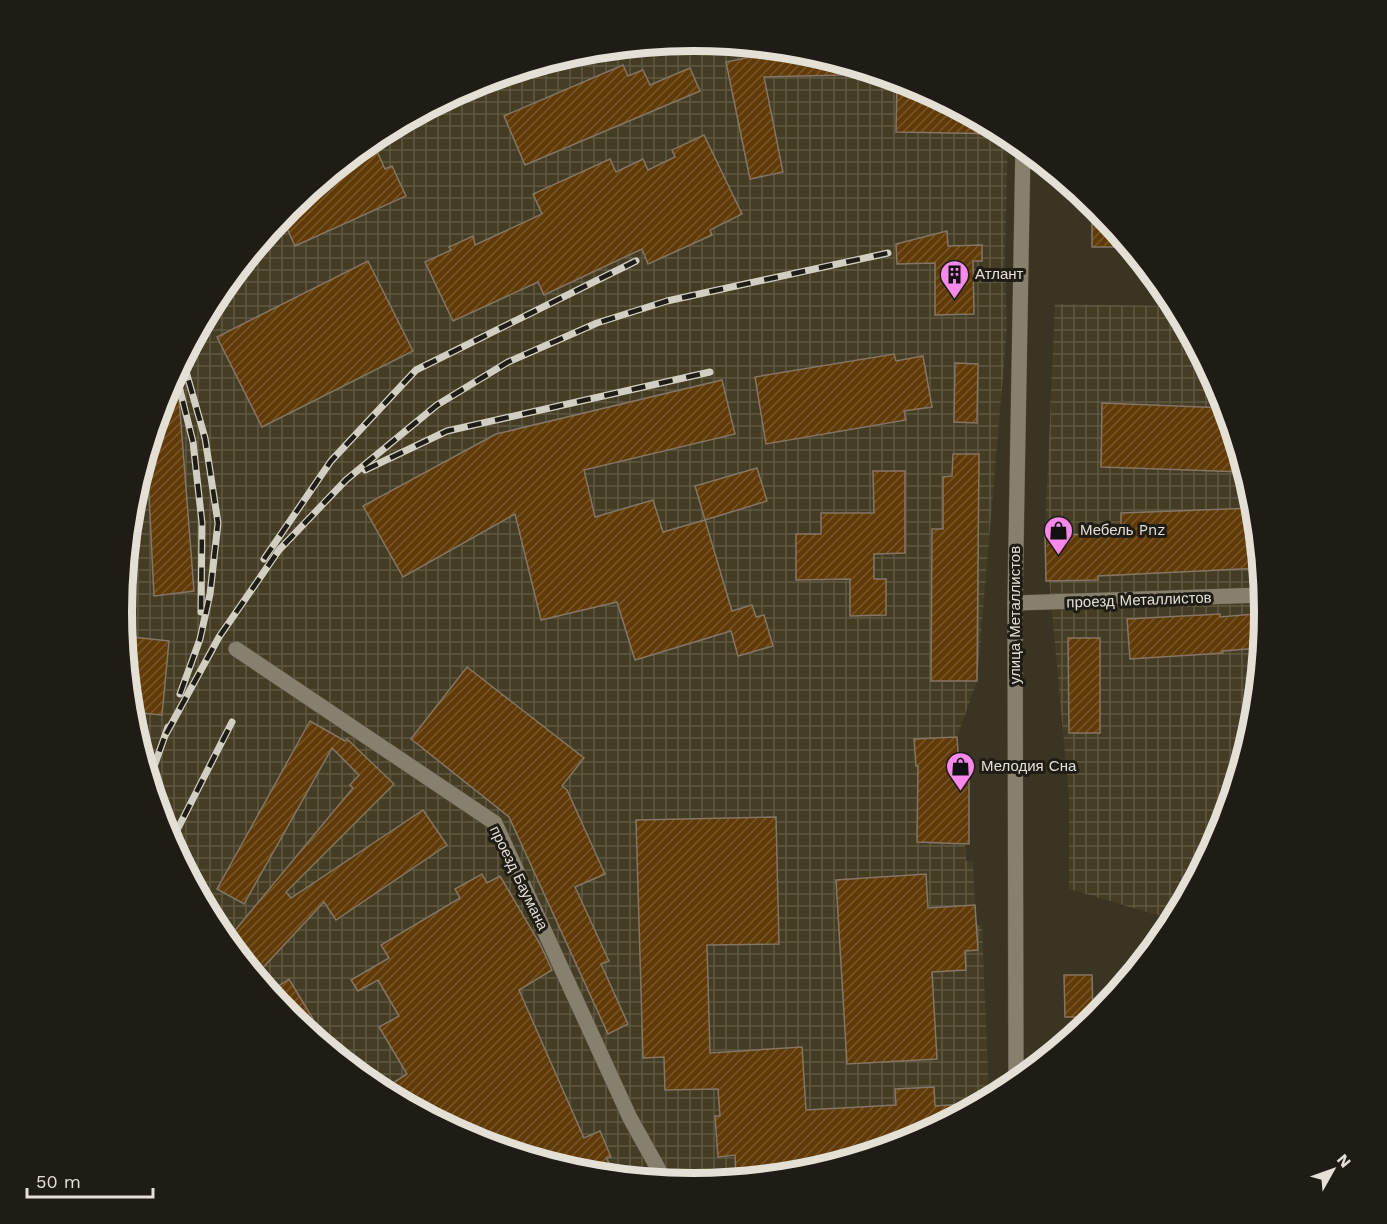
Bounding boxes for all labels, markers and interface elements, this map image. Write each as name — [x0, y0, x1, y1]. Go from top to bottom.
building icon: Атлант — [938, 258, 970, 300]
place label: Атлант — [975, 265, 1024, 283]
shop icon: Мебель Pnz — [1043, 514, 1075, 556]
place label: Мебель Pnz — [1080, 521, 1165, 539]
street label: улица Металлистов — [1006, 546, 1024, 684]
street label: проезд Металлистов — [1066, 588, 1212, 612]
shop icon: Мелодия Сна — [944, 750, 976, 792]
place label: Мелодия Сна — [981, 757, 1077, 775]
street label: проезд Баумана — [486, 823, 552, 934]
north arrow — [1303, 1140, 1363, 1200]
text: N — [1333, 1150, 1355, 1171]
scale bar — [27, 1161, 153, 1199]
text: 50 m — [36, 1171, 81, 1192]

